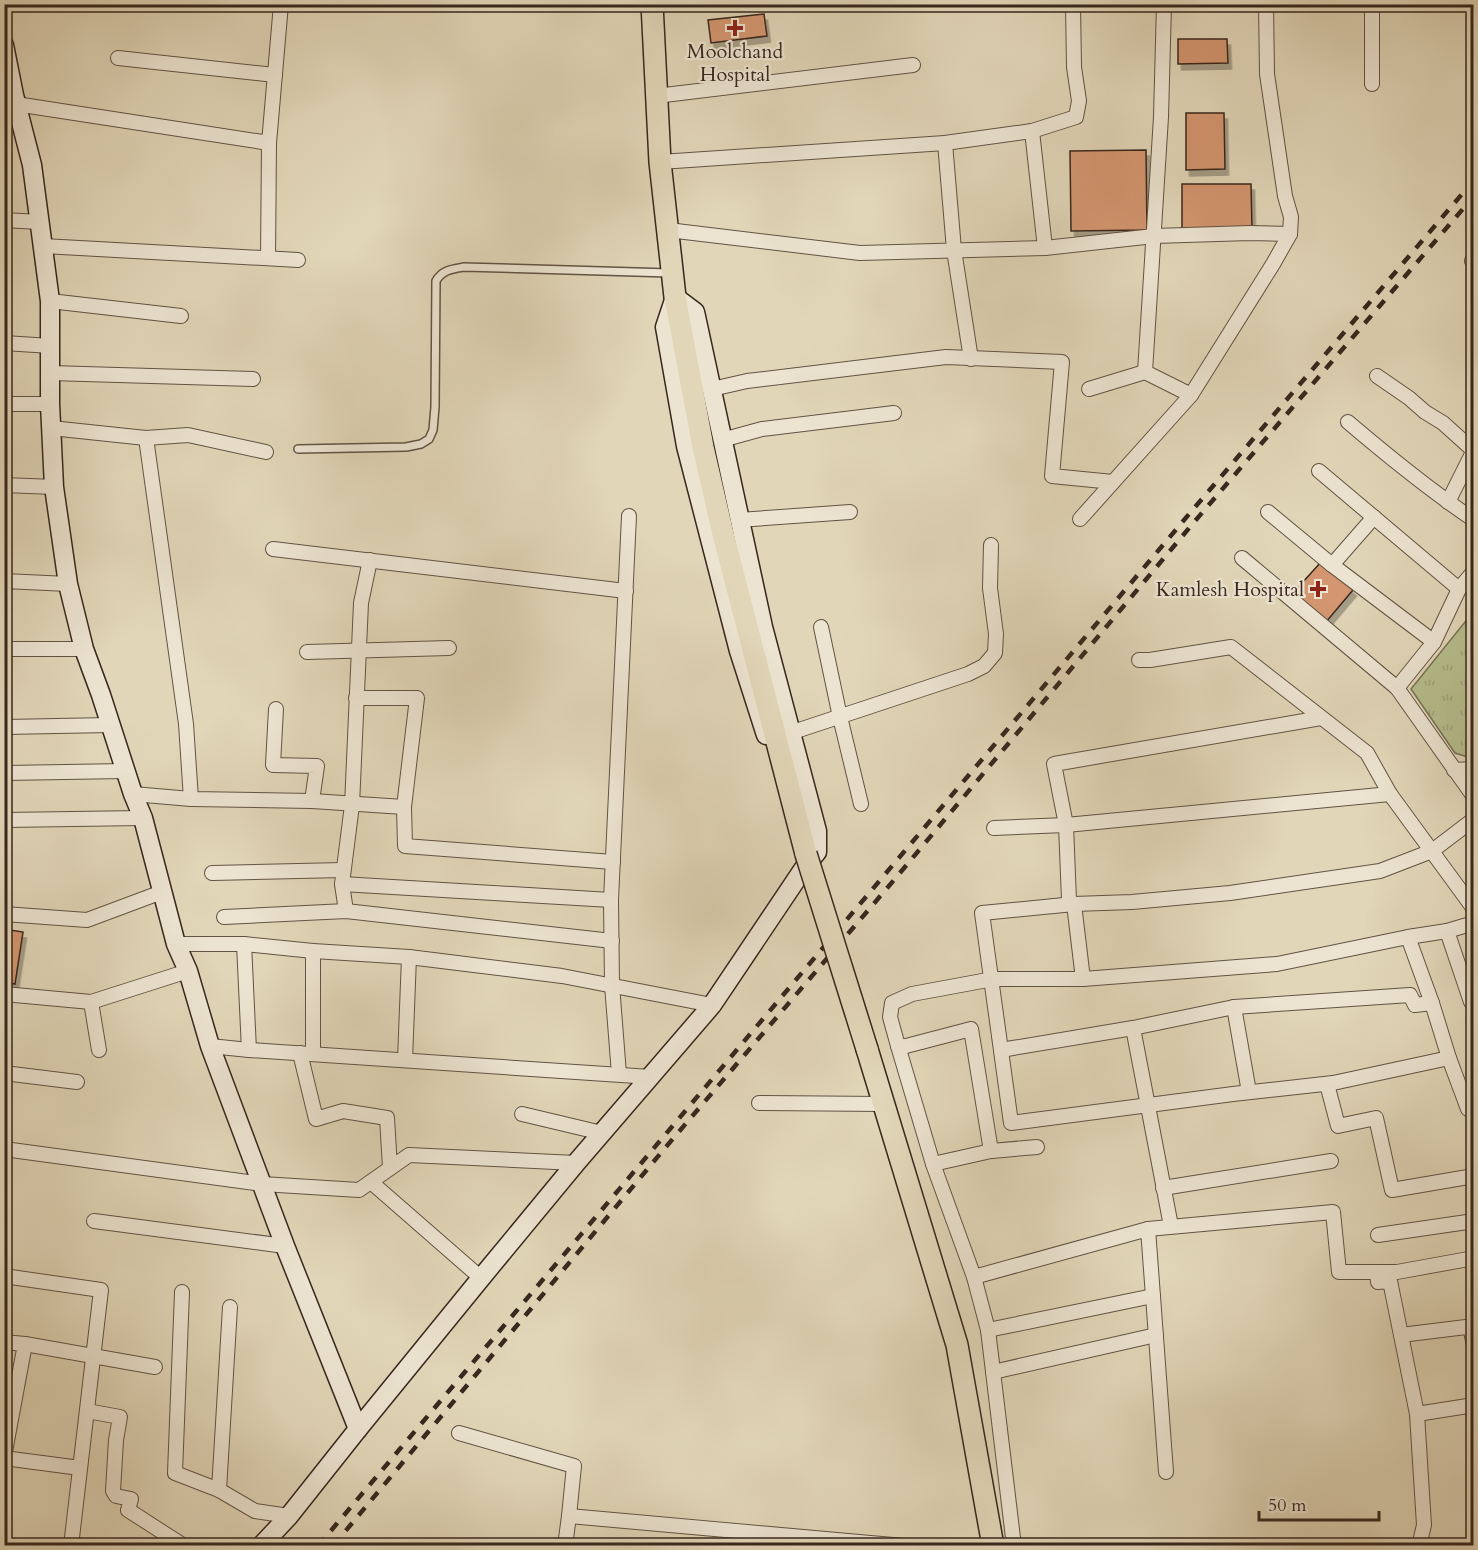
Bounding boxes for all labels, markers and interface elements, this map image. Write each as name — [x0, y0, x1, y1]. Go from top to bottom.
marker: Moolchand Hospital — [726, 19, 744, 37]
place label: Moolchand Hospital — [687, 38, 783, 88]
place label: Kamlesh Hospital — [1156, 576, 1304, 603]
marker: Kamlesh Hospital — [1309, 580, 1327, 598]
scale bar — [1259, 1484, 1379, 1522]
text: 50 m — [1268, 1493, 1307, 1518]

